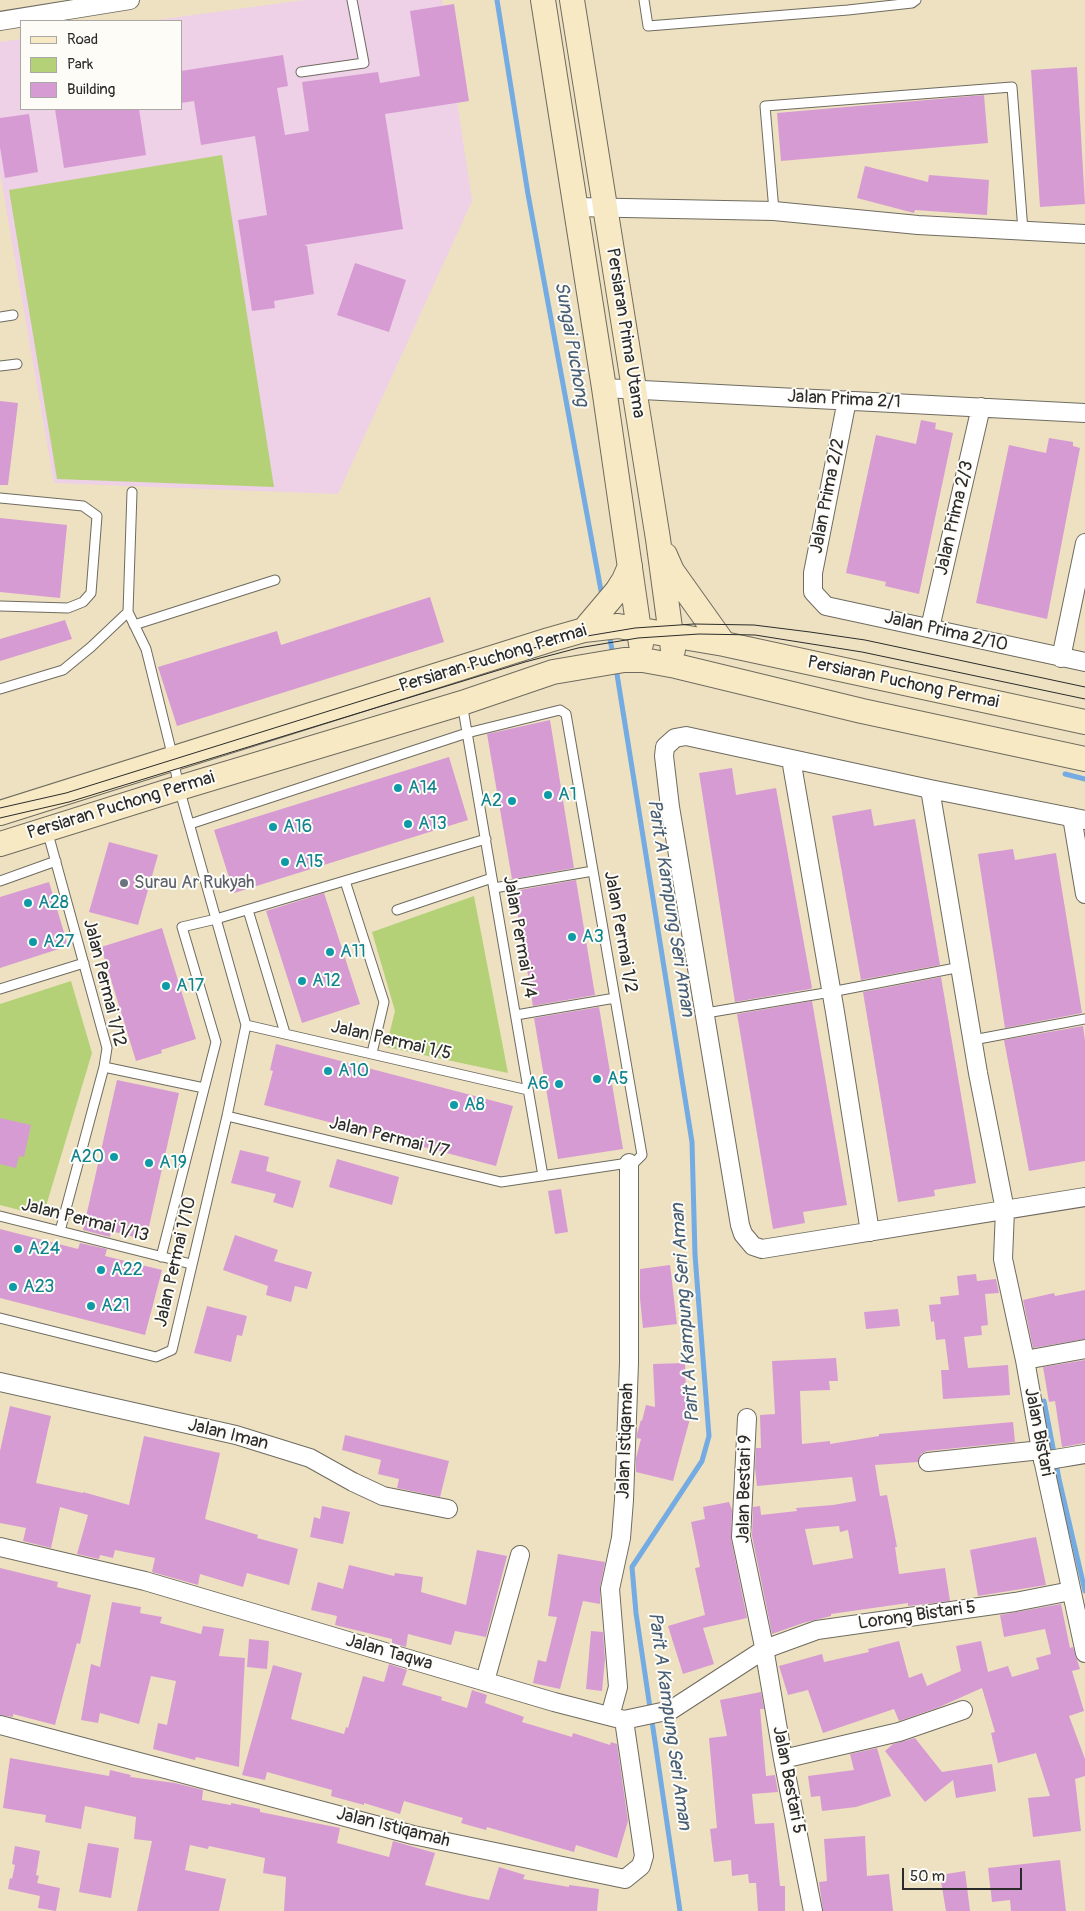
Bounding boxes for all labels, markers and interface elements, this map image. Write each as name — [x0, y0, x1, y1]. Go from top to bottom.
legend — [20, 20, 182, 110]
text: Road — [67, 30, 98, 49]
text: Park — [67, 55, 93, 74]
text: Building — [67, 80, 115, 99]
street label: Persiaran Prima Utama — [601, 246, 649, 420]
water label: Sungai Puchong — [549, 280, 593, 408]
street label: Jalan Prima 2/1 — [787, 386, 901, 414]
street label: Jalan Prima 2/2 — [806, 437, 850, 555]
street label: Jalan Prima 2/3 — [931, 459, 979, 577]
street label: Jalan Prima 2/10 — [882, 607, 1010, 657]
street label: Persiaran Puchong Permai — [397, 620, 589, 698]
street label: Persiaran Puchong Permai — [805, 652, 1001, 714]
street label: Persiaran Puchong Permai — [25, 767, 217, 845]
place label: A14 — [408, 777, 437, 799]
marker: A14 — [392, 782, 404, 794]
place label: A1 — [558, 784, 577, 806]
marker: A1 — [542, 789, 554, 801]
place label: A2 — [480, 790, 502, 812]
marker: A2 — [506, 795, 518, 807]
water label: Parit A Kampung Seri Aman — [642, 798, 698, 1018]
place label: A13 — [418, 813, 447, 835]
place label: A16 — [283, 816, 312, 838]
marker: A13 — [402, 818, 414, 830]
marker: A16 — [267, 821, 279, 833]
place label: A15 — [295, 851, 323, 873]
marker: A15 — [279, 856, 291, 868]
street label: Jalan Permai 1/2 — [599, 869, 641, 995]
place label: Surau Ar Rukyah — [134, 872, 254, 894]
street label: Jalan Permai 1/4 — [498, 874, 540, 1000]
marker: Surau Ar Rukyah — [118, 877, 130, 889]
place label: A28 — [38, 892, 69, 914]
marker: A28 — [22, 897, 34, 909]
street label: Jalan Permai 1/12 — [78, 917, 130, 1049]
place label: A3 — [582, 926, 604, 948]
place label: A27 — [43, 931, 74, 953]
marker: A3 — [566, 931, 578, 943]
marker: A27 — [27, 936, 39, 948]
place label: A11 — [340, 941, 366, 963]
marker: A11 — [324, 946, 336, 958]
place label: A12 — [312, 970, 341, 992]
place label: A17 — [176, 975, 204, 997]
marker: A12 — [296, 975, 308, 987]
marker: A17 — [160, 980, 172, 992]
street label: Jalan Permai 1/5 — [329, 1017, 453, 1065]
place label: A10 — [338, 1060, 369, 1082]
marker: A10 — [322, 1065, 334, 1077]
place label: A5 — [607, 1068, 628, 1090]
place label: A6 — [527, 1073, 549, 1095]
marker: A5 — [591, 1073, 603, 1085]
marker: A6 — [553, 1078, 565, 1090]
place label: A8 — [464, 1094, 485, 1116]
marker: A8 — [448, 1099, 460, 1111]
street label: Jalan Permai 1/7 — [327, 1113, 451, 1163]
place label: A20 — [70, 1146, 104, 1168]
marker: A20 — [108, 1151, 120, 1163]
place label: A19 — [159, 1152, 187, 1174]
marker: A19 — [143, 1157, 155, 1169]
street label: Jalan Permai 1/13 — [19, 1195, 151, 1247]
street label: Jalan Permai 1/10 — [151, 1195, 201, 1329]
water label: Parit A Kampung Seri Aman — [667, 1203, 705, 1423]
place label: A24 — [28, 1238, 60, 1260]
marker: A24 — [12, 1243, 24, 1255]
place label: A22 — [111, 1259, 143, 1281]
marker: A22 — [95, 1264, 107, 1276]
place label: A23 — [23, 1276, 54, 1298]
marker: A23 — [7, 1281, 19, 1293]
place label: A21 — [101, 1295, 130, 1317]
marker: A21 — [85, 1300, 97, 1312]
street label: Jalan Istiqamah — [613, 1382, 639, 1500]
street label: Jalan Bistari — [1019, 1386, 1057, 1478]
street label: Jalan Iman — [185, 1415, 271, 1455]
street label: Jalan Bestari 9 — [733, 1434, 757, 1544]
street label: Lorong Bistari 5 — [857, 1597, 977, 1635]
water label: Parit A Kampung Seri Aman — [642, 1611, 696, 1831]
street label: Jalan Taqwa — [343, 1630, 435, 1676]
street label: Jalan Bestari 5 — [767, 1724, 809, 1836]
street label: Jalan Istiqamah — [334, 1803, 452, 1853]
scale bar — [905, 1858, 1025, 1890]
text: 50 m — [910, 1867, 945, 1886]

